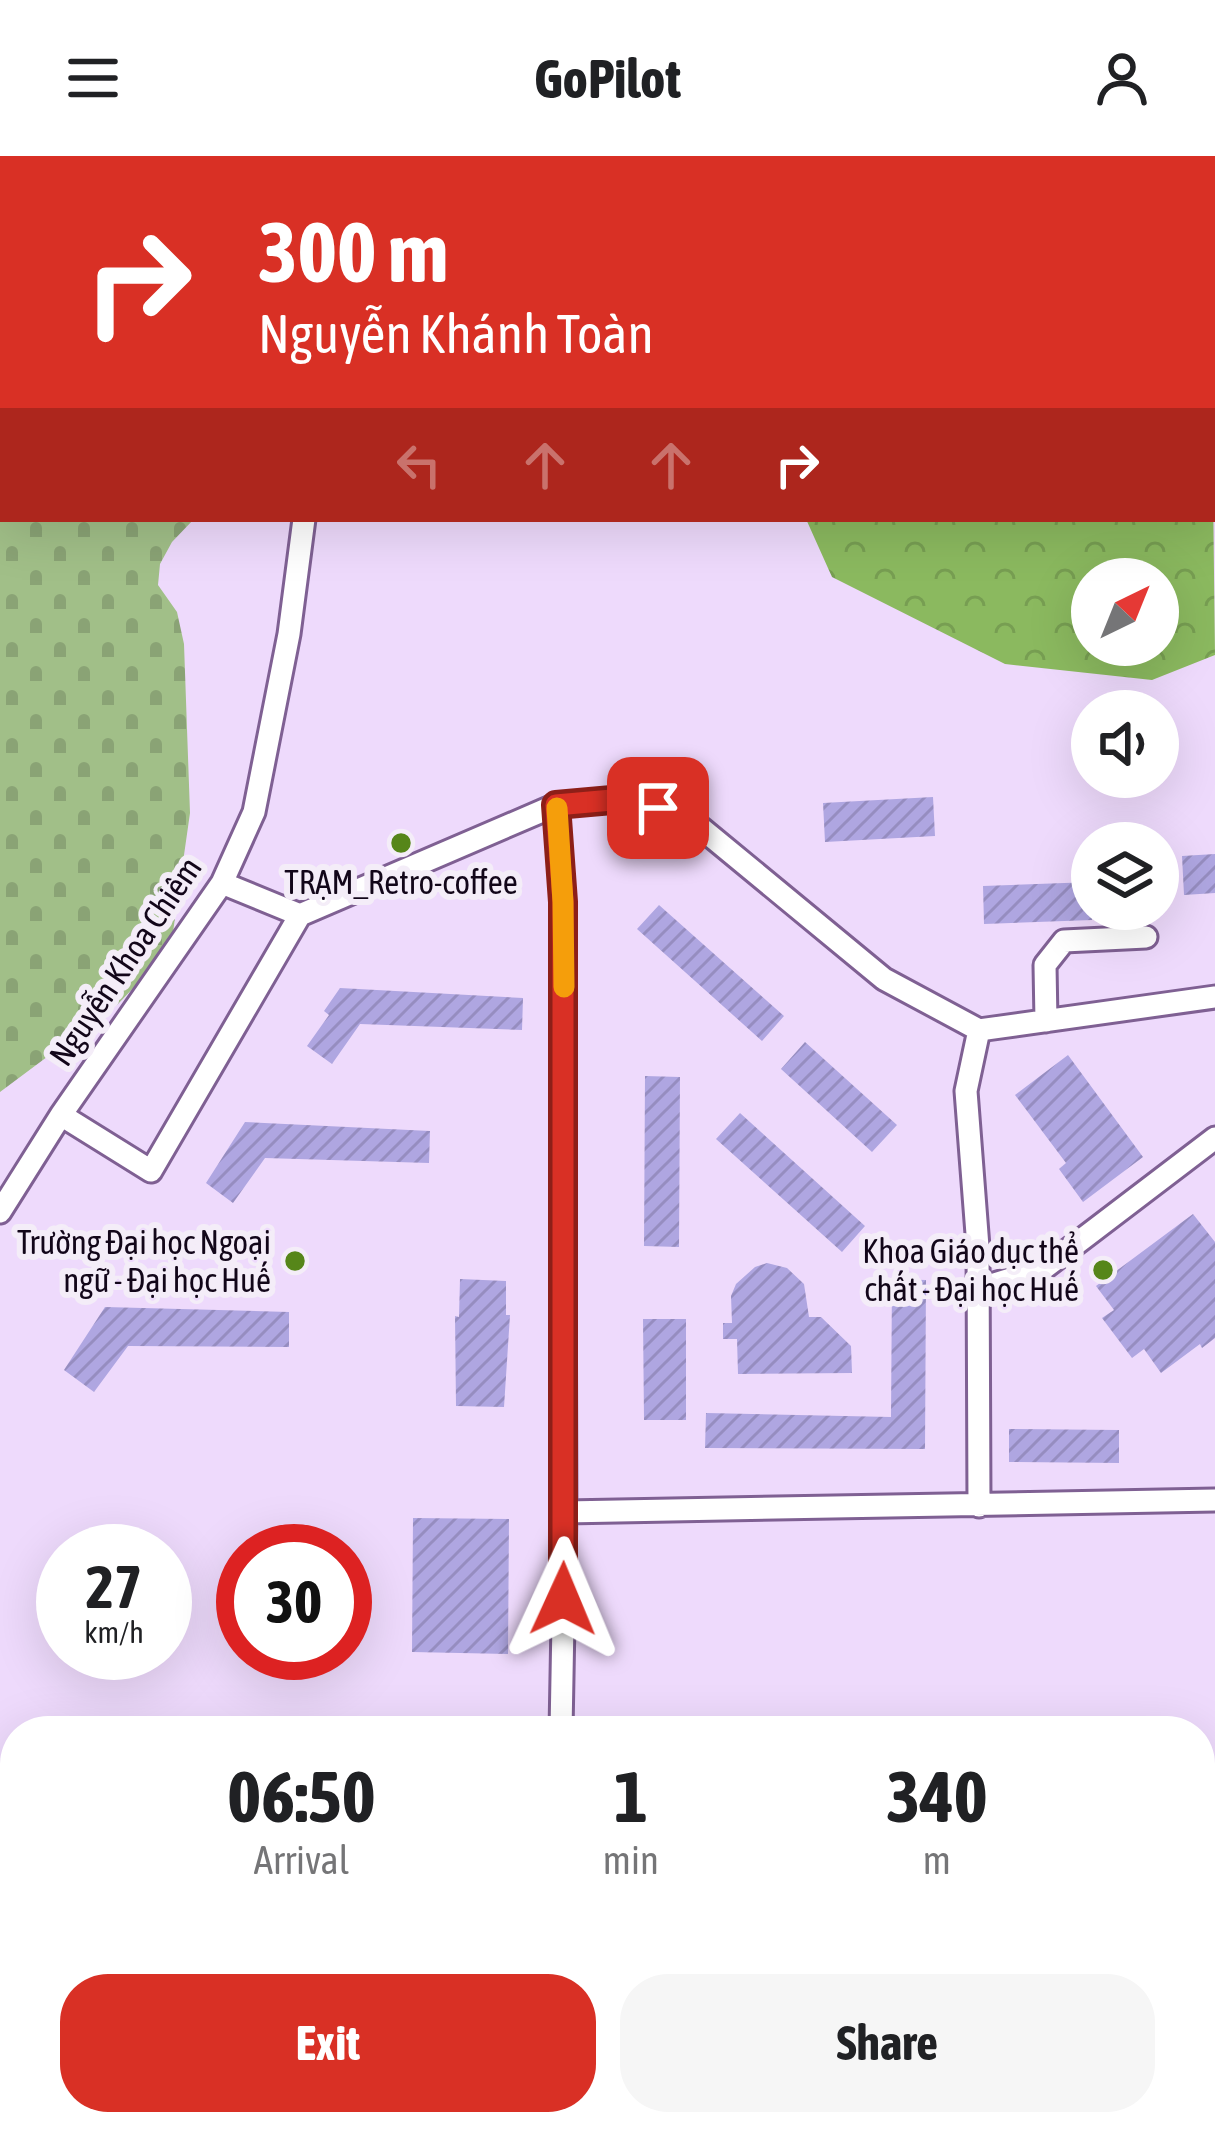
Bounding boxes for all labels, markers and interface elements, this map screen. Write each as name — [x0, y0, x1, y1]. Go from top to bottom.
icon: menu — [60, 45, 126, 111]
icon: person — [1089, 45, 1155, 111]
text: GoPilot — [534, 48, 681, 109]
icon: right — [60, 204, 216, 360]
text: 300 m — [258, 204, 448, 300]
text: Nguyễn Khánh Toàn — [258, 303, 654, 364]
icon: left — [386, 432, 452, 498]
icon: ahead — [512, 432, 578, 498]
icon: ahead — [638, 432, 704, 498]
icon: right — [764, 432, 830, 498]
north arrow — [1071, 558, 1179, 666]
map controls — [1071, 558, 1179, 930]
button: sound — [1071, 690, 1179, 798]
pin — [607, 757, 709, 859]
icon: arrive — [625, 775, 691, 841]
button: layers — [1071, 822, 1179, 930]
marker: TRẠM_Retro-coffee — [388, 830, 414, 856]
street label: Nguyễn Khoa Chiêm — [41, 850, 209, 1072]
place label: TRẠM_Retro-coffee — [284, 863, 518, 901]
place label: Trường Đại học Ngoại ngữ - Đại học Huế — [17, 1223, 271, 1299]
place label: Khoa Giáo dục thể chất - Đại học Huế — [862, 1231, 1079, 1308]
marker: Trường Đại học Ngoại ngữ - Đại học Huế — [282, 1248, 308, 1274]
marker: Khoa Giáo dục thể chất - Đại học Huế — [1090, 1257, 1116, 1283]
speed limit sign: 30 — [216, 1524, 372, 1680]
position arrow — [500, 1536, 626, 1662]
text: 27 — [86, 1552, 142, 1621]
text: km/h — [84, 1615, 144, 1649]
text: 06:50 — [227, 1755, 376, 1837]
text: 1 — [614, 1755, 648, 1837]
text: 340 — [886, 1755, 988, 1837]
text: Arrival — [254, 1838, 349, 1882]
text: min — [603, 1838, 659, 1882]
text: m — [923, 1838, 951, 1882]
button: Exit — [60, 1974, 596, 2112]
button: Share — [620, 1974, 1155, 2112]

